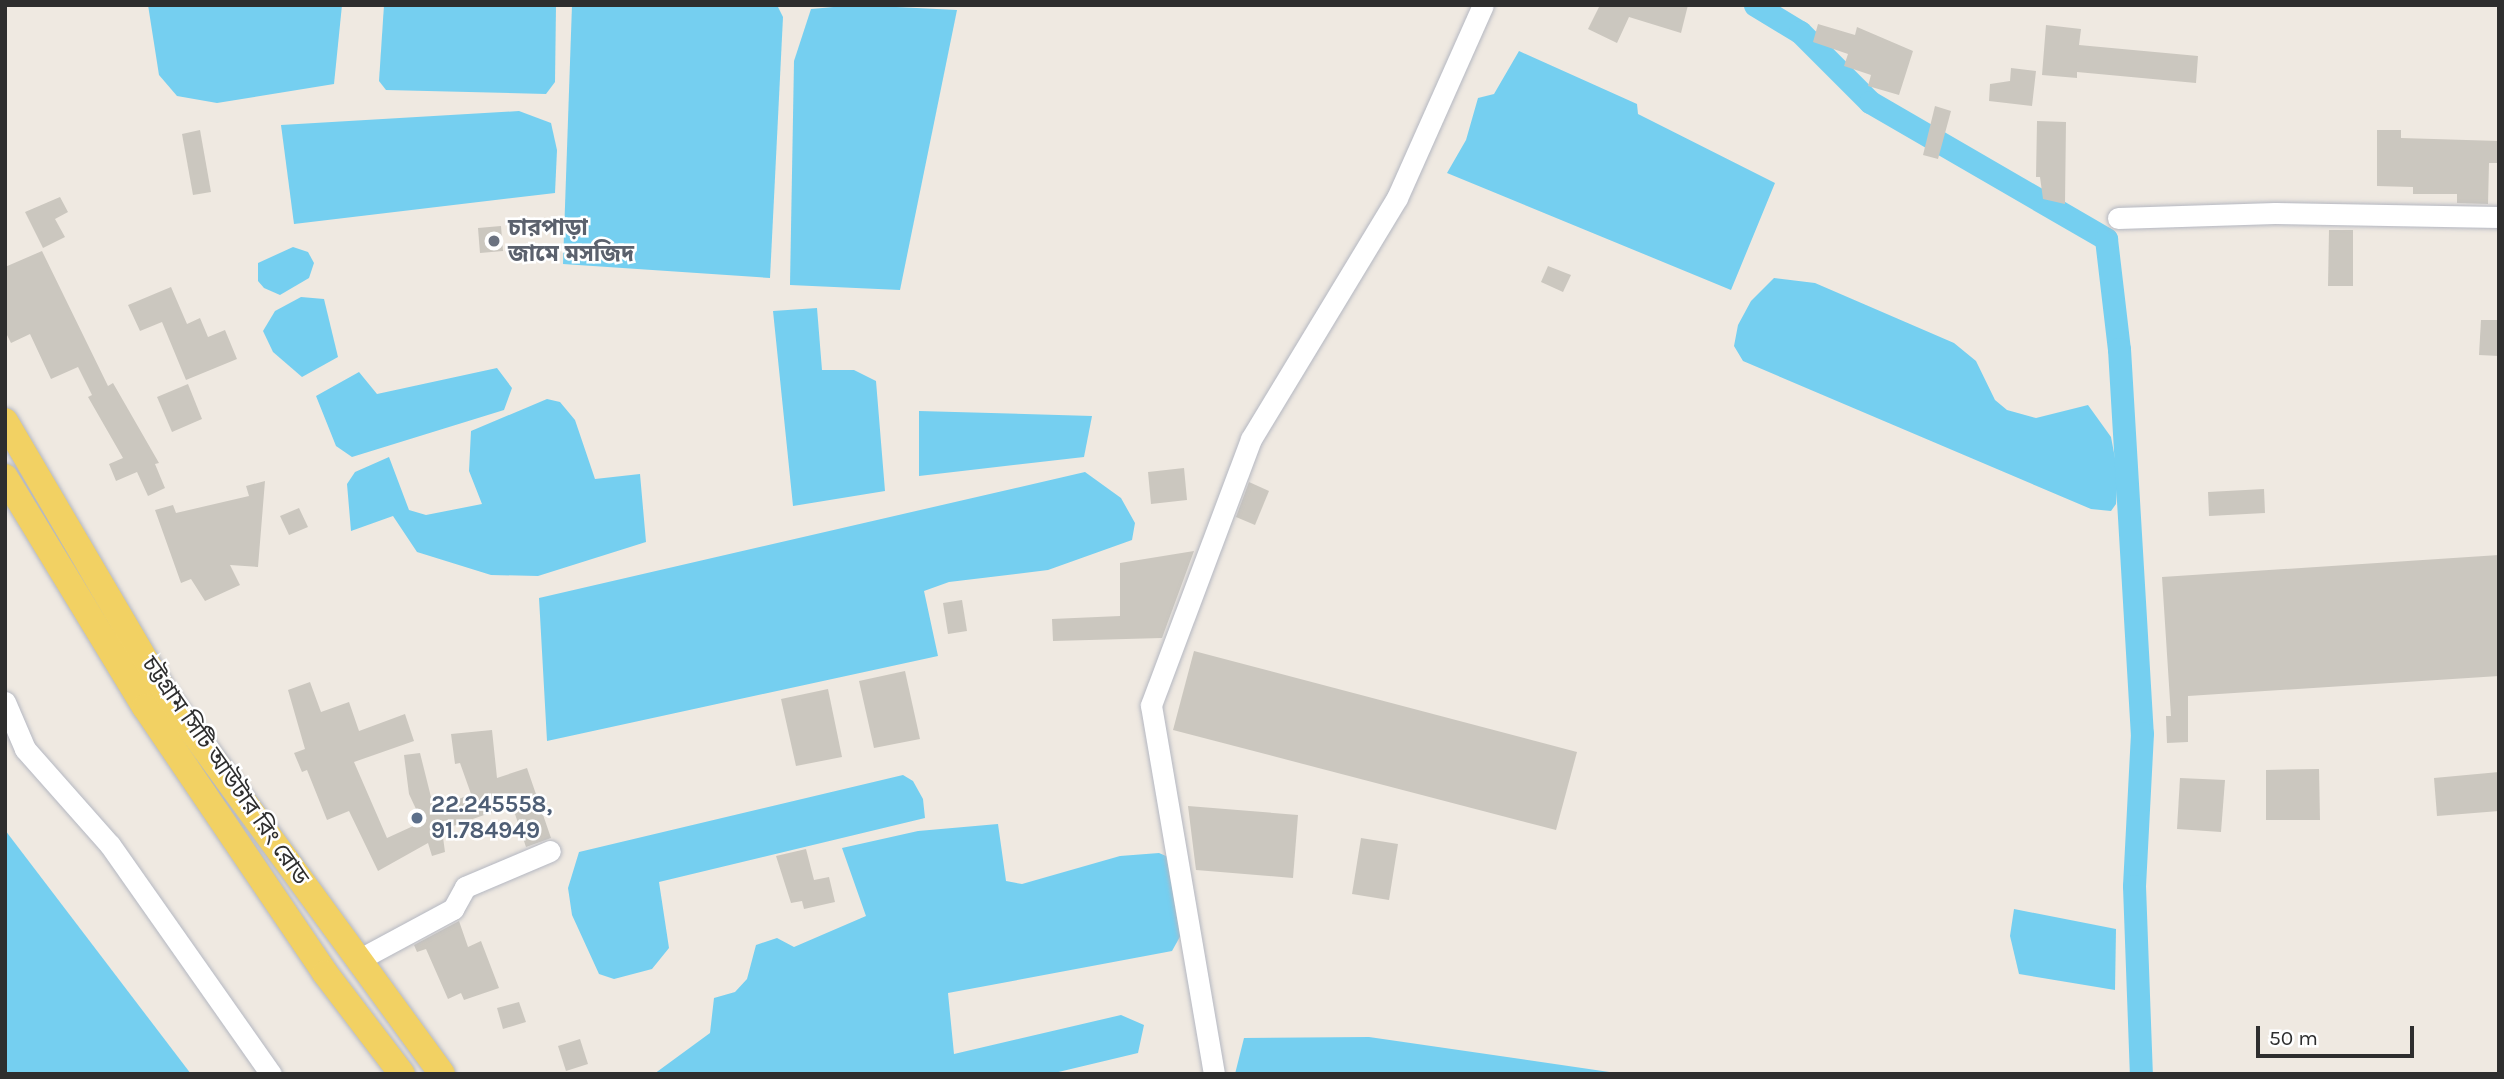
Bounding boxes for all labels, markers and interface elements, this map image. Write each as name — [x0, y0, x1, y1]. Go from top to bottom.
place label: চারপাড়া জামে মসজিদ — [508, 214, 634, 268]
marker: চারপাড়া জামে মসজিদ — [486, 233, 502, 249]
street label: চট্টগ্রাম সিটি আউটার রিং রোড — [136, 652, 314, 890]
place label: 22.245558, 91.784949 — [431, 791, 552, 845]
marker: 22.245558, 91.784949 — [409, 810, 425, 826]
scale bar — [2259, 1012, 2416, 1056]
text: 50 m — [2269, 1026, 2318, 1050]

